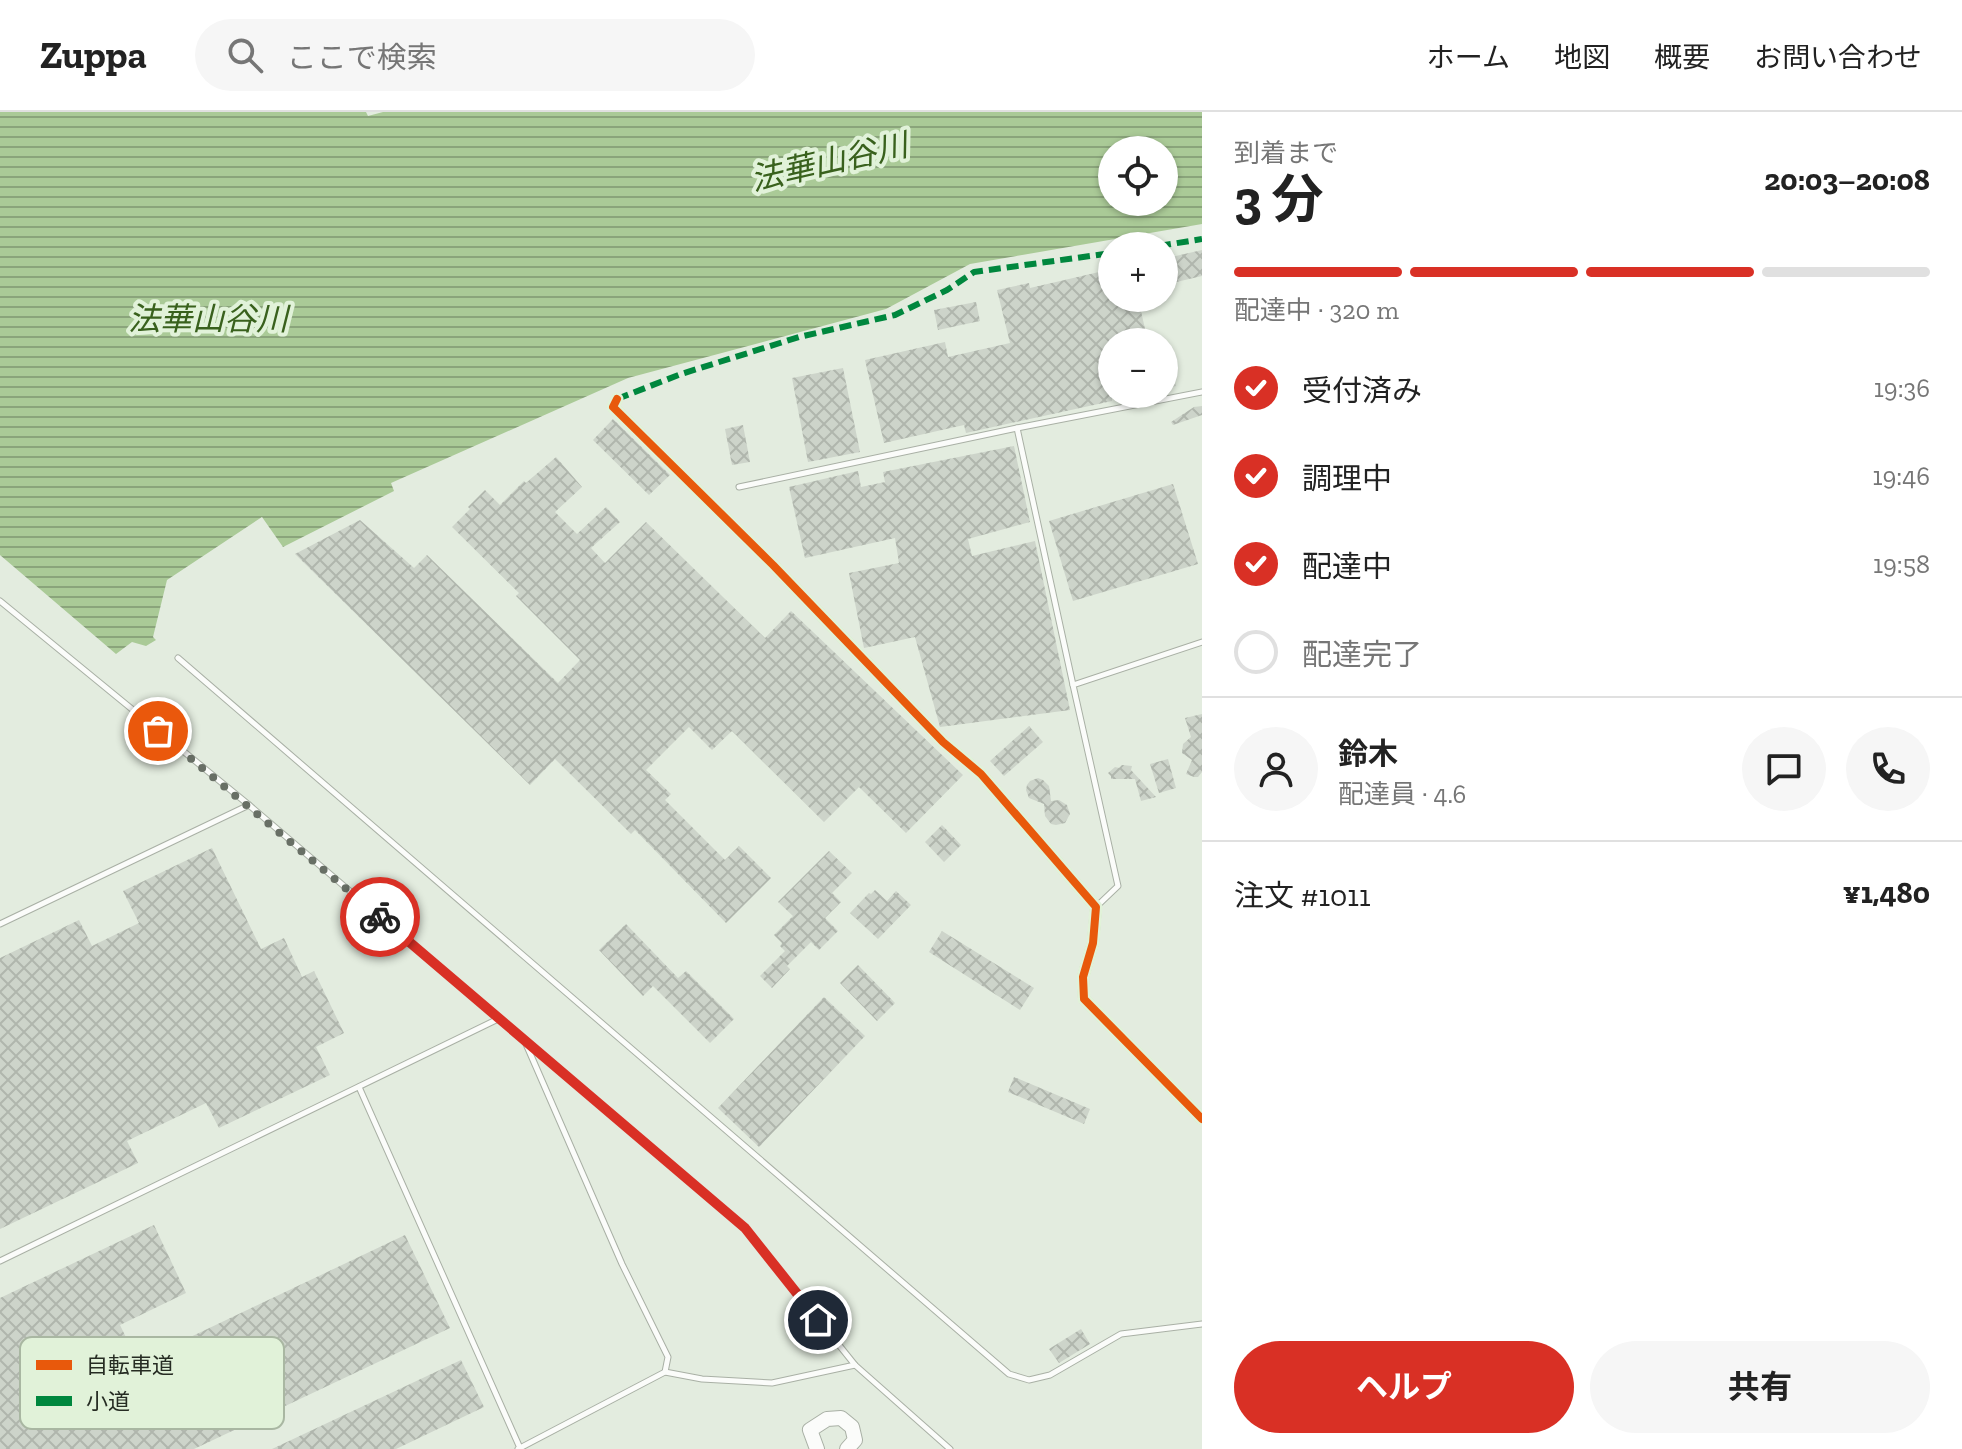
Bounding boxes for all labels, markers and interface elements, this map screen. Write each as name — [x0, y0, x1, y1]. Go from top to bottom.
search box — [195, 19, 755, 91]
text: Zuppa — [40, 32, 147, 78]
icon: search — [223, 33, 267, 77]
text: ここで検索 — [287, 40, 437, 76]
text: ホーム — [1427, 41, 1510, 74]
text: 地図 — [1554, 41, 1610, 74]
text: 概要 — [1654, 41, 1710, 74]
text: お問い合わせ — [1754, 41, 1922, 74]
water label: 法華山谷川 — [747, 125, 914, 199]
map controls — [1098, 136, 1178, 408]
button: locate — [1098, 136, 1178, 216]
text: 到着まで — [1234, 137, 1338, 169]
text: 20:03–20:08 — [1764, 162, 1930, 198]
text: 3 分 — [1234, 168, 1323, 230]
button: + — [1098, 232, 1178, 312]
text: 配達中 · 320 m — [1234, 294, 1399, 326]
water label: 法華山谷川 — [128, 300, 291, 338]
button: − — [1098, 328, 1178, 408]
icon: check — [1234, 366, 1278, 410]
text: 19:36 — [1874, 372, 1930, 404]
text: 受付済み — [1302, 373, 1422, 409]
icon: check — [1234, 454, 1278, 498]
text: 19:46 — [1873, 460, 1930, 492]
text: 調理中 — [1302, 461, 1392, 497]
icon: check — [1234, 542, 1278, 586]
text: 19:58 — [1873, 548, 1930, 580]
text: 配達中 — [1302, 549, 1392, 585]
text: 配達完了 — [1302, 637, 1422, 673]
pin — [124, 697, 192, 765]
icon: bag — [136, 709, 180, 753]
button: person — [1234, 727, 1318, 811]
button: chat — [1742, 727, 1826, 811]
button: phone — [1846, 727, 1930, 811]
text: 鈴木 — [1338, 736, 1398, 772]
text: 配達員 · 4.6 — [1338, 778, 1466, 810]
text: ¥1,480 — [1843, 875, 1930, 911]
courier — [340, 877, 420, 957]
text: 注文 #1011 — [1234, 878, 1370, 914]
icon: bike — [358, 895, 402, 939]
pin — [784, 1286, 852, 1354]
icon: home — [796, 1298, 840, 1342]
legend — [20, 1337, 284, 1429]
button: ヘルプ — [1234, 1341, 1574, 1433]
button: 共有 — [1590, 1341, 1930, 1433]
text: 自転車道 — [86, 1352, 174, 1379]
text: 小道 — [86, 1388, 130, 1415]

